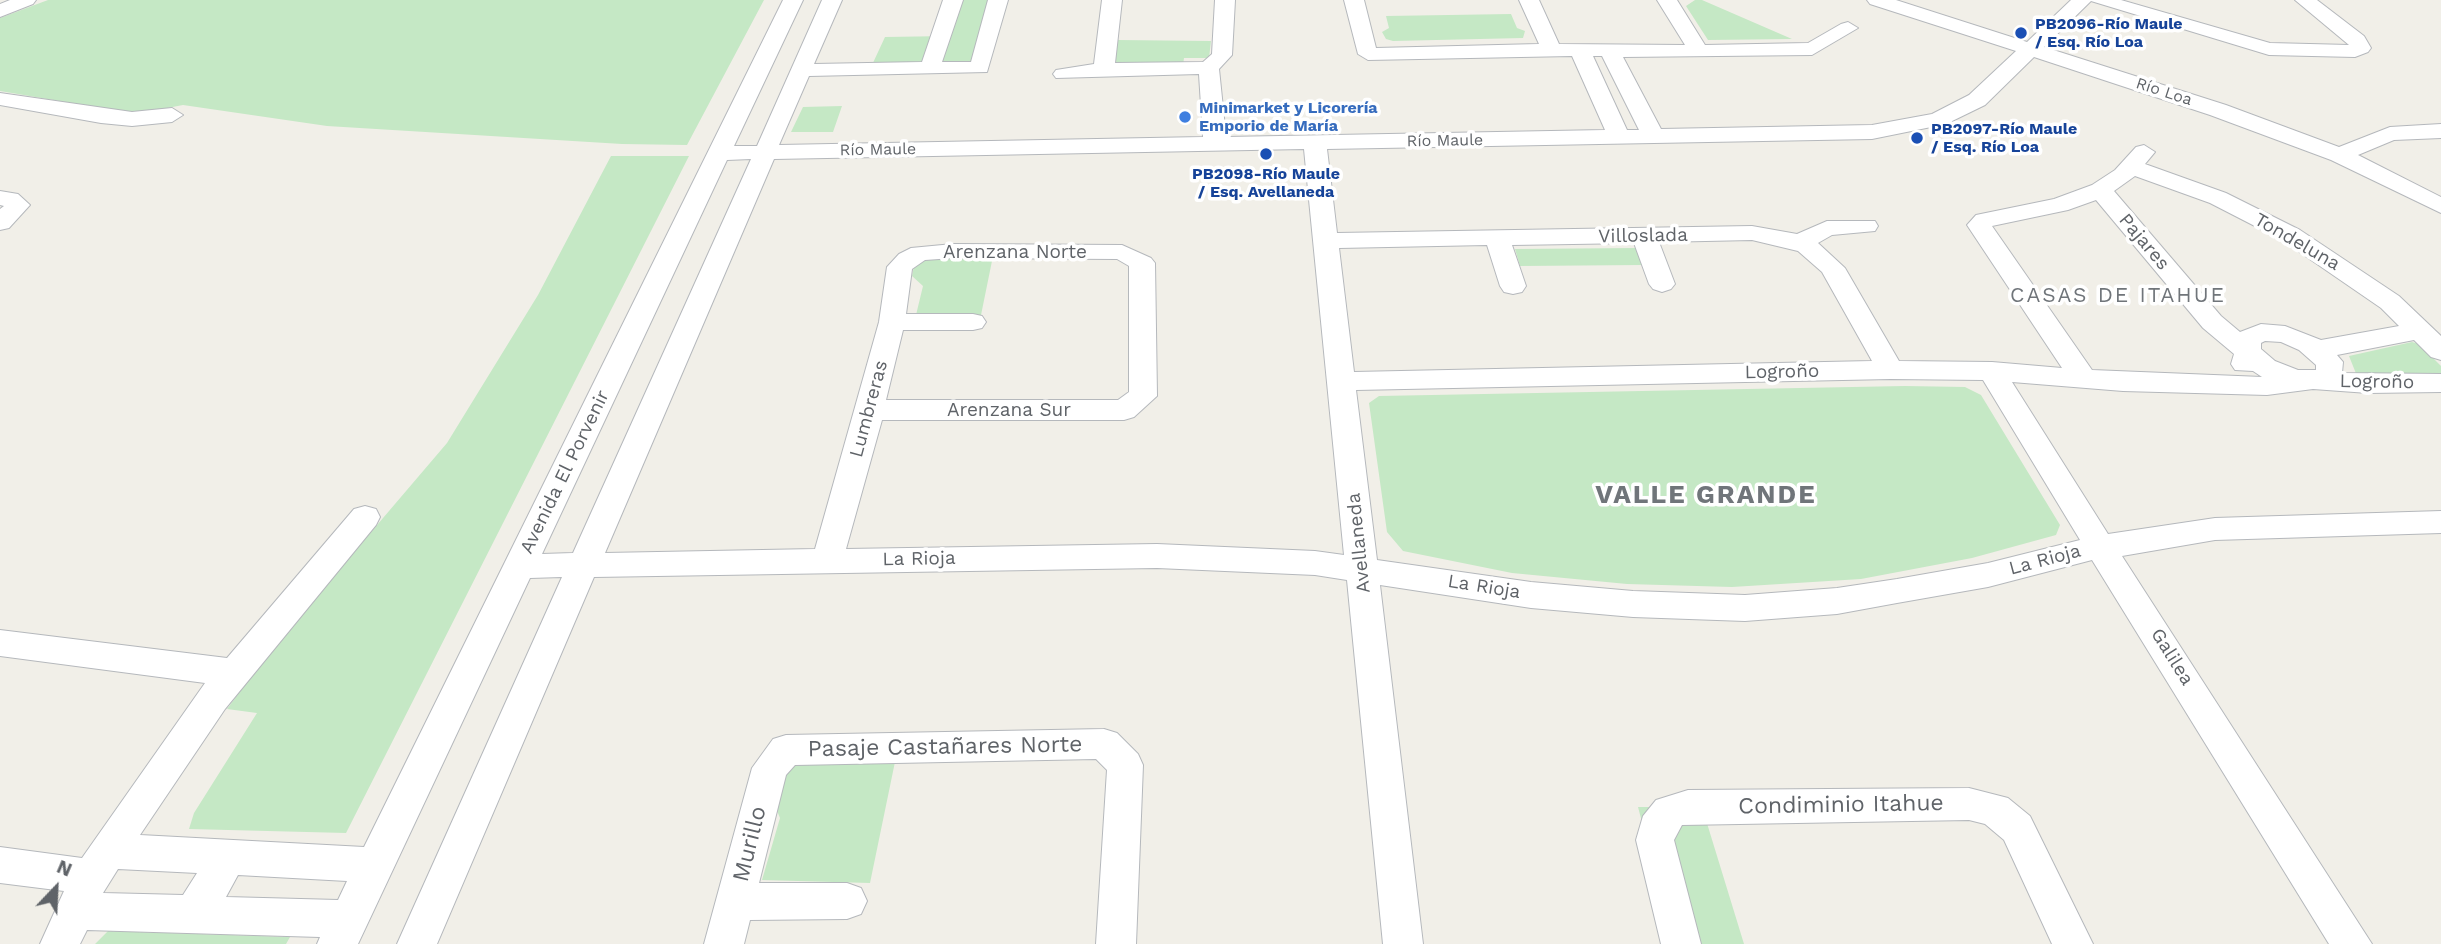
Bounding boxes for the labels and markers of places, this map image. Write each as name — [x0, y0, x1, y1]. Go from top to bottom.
place label: PB2096-Río Maule / Esq. Río Loa — [2035, 14, 2183, 52]
marker: PB2096-Río Maule / Esq. Río Loa — [2013, 25, 2029, 41]
place label: Minimarket y Licorería Emporio de María — [1199, 98, 1378, 136]
marker: Minimarket y Licorería Emporio de María — [1177, 109, 1193, 125]
place label: PB2097-Río Maule / Esq. Río Loa — [1931, 119, 2077, 157]
marker: PB2097-Río Maule / Esq. Río Loa — [1909, 130, 1925, 146]
marker: PB2098-Río Maule / Esq. Avellaneda — [1258, 146, 1274, 162]
place label: PB2098-Río Maule / Esq. Avellaneda — [1192, 164, 1340, 202]

